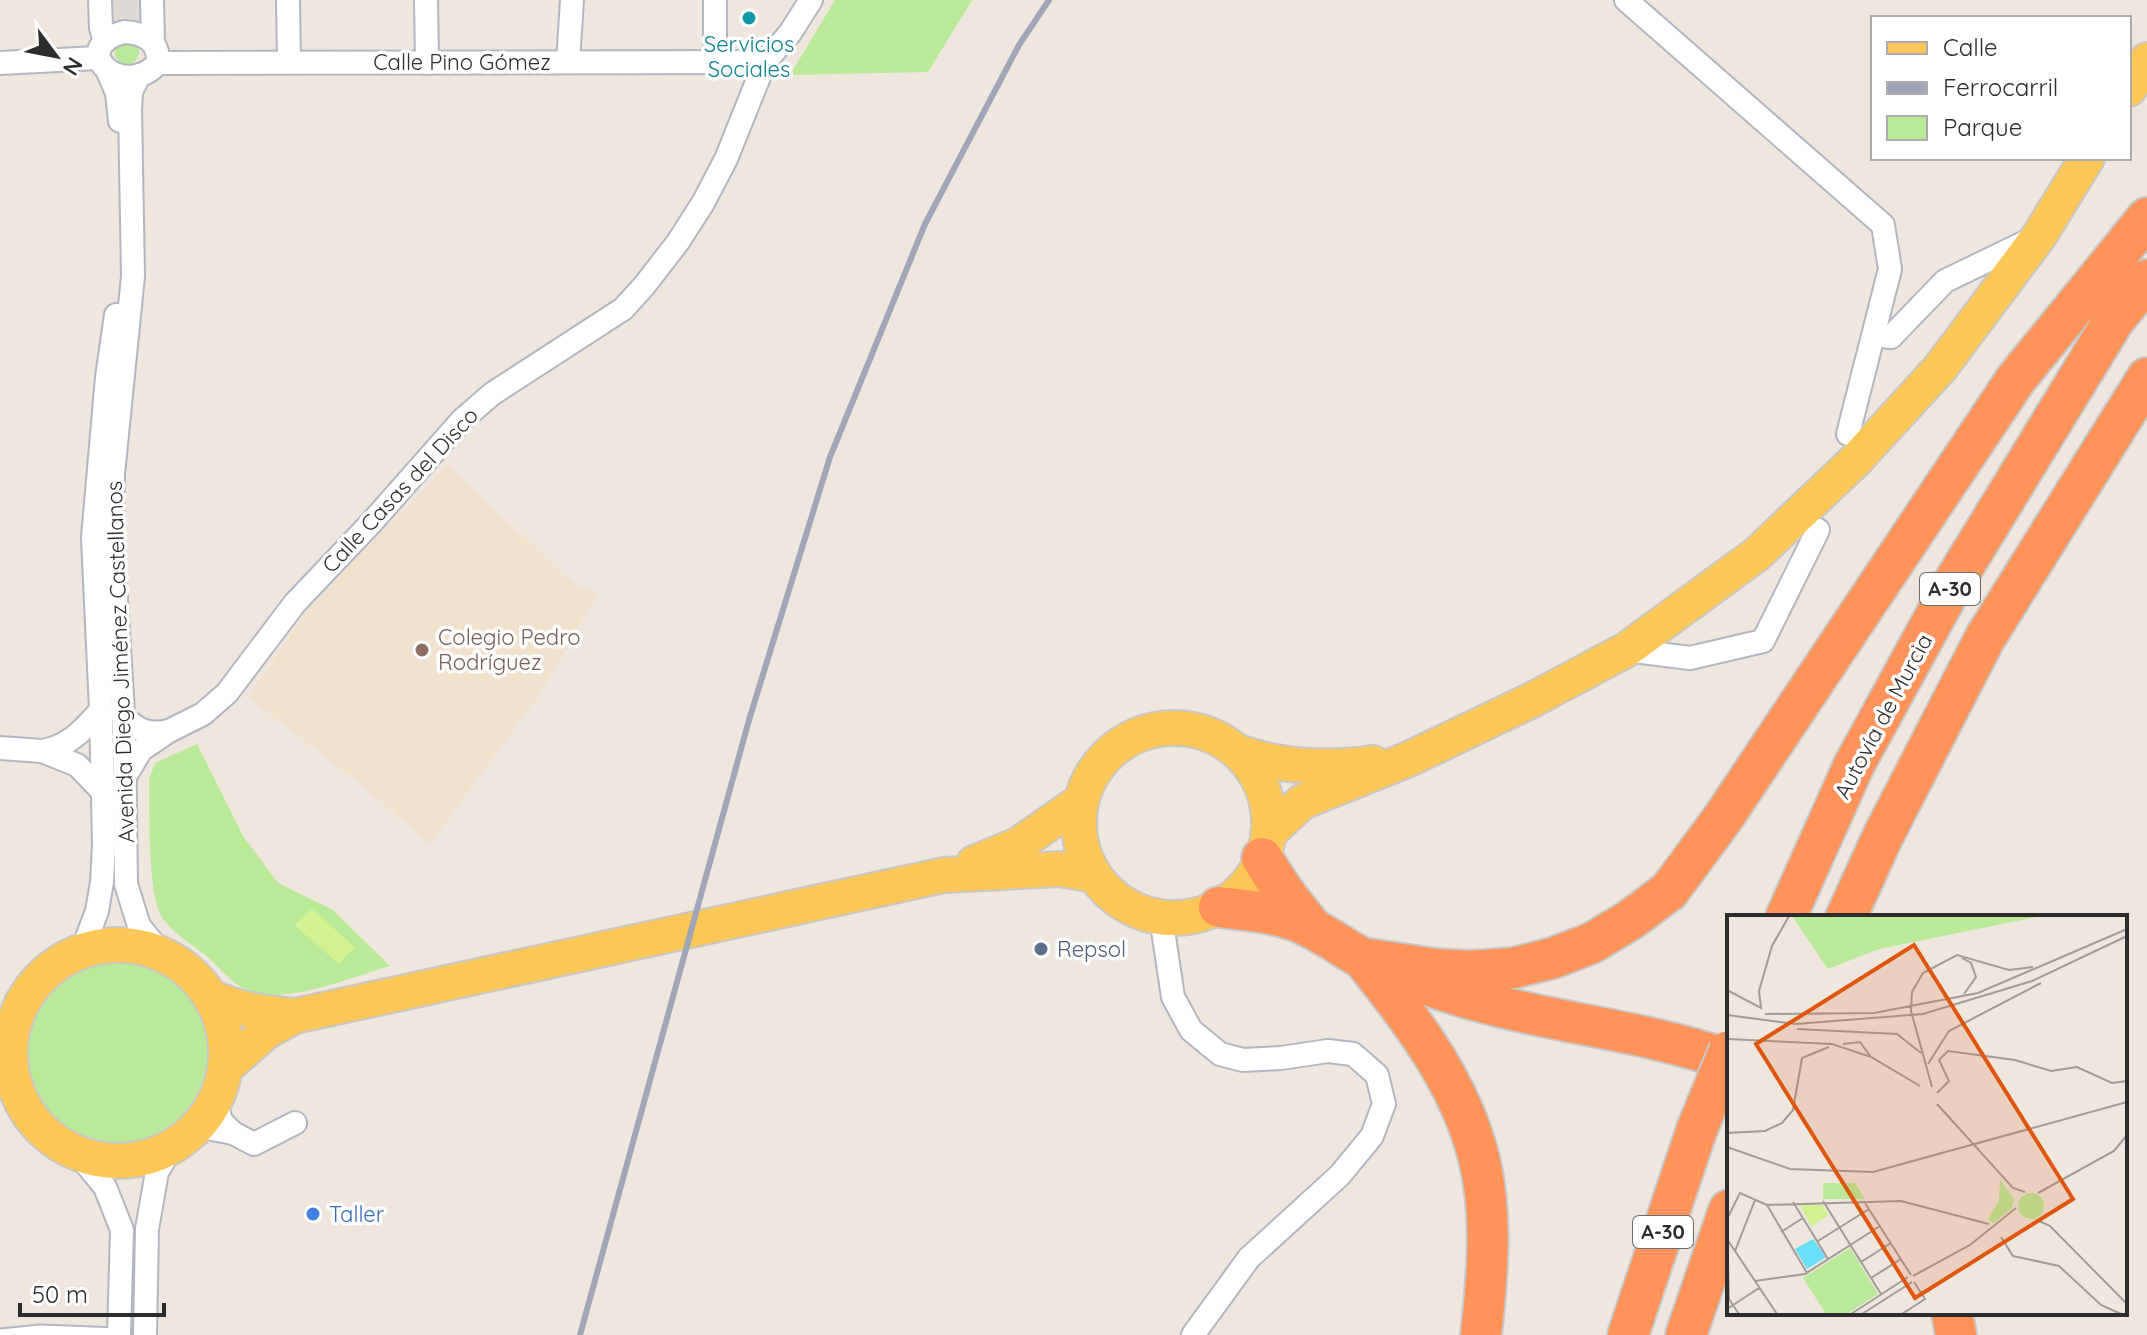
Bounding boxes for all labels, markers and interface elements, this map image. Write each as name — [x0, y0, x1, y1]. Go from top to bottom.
marker: Servicios Sociales — [740, 9, 758, 27]
north arrow — [16, 16, 96, 96]
legend — [1871, 16, 2131, 160]
place label: Servicios Sociales — [704, 30, 794, 83]
text: Calle — [1943, 32, 1998, 62]
street label: Calle Pino Gómez — [373, 48, 551, 76]
text: N — [57, 52, 89, 81]
text: Ferrocarril — [1943, 72, 2058, 102]
text: Parque — [1943, 112, 2022, 142]
street label: Calle Casas del Disco — [316, 401, 484, 579]
street label: Avenida Diego Jiménez Castellanos — [100, 481, 140, 843]
road number: A-30 — [1920, 573, 1980, 605]
place label: Colegio Pedro Rodríguez — [438, 623, 580, 676]
street label: Autovía de Murcia — [1828, 629, 1938, 803]
marker: Colegio Pedro Rodríguez — [413, 641, 431, 659]
inset map — [1727, 915, 2127, 1315]
place label: Repsol — [1057, 935, 1126, 963]
marker: Repsol — [1032, 940, 1050, 958]
place label: Taller — [329, 1200, 385, 1228]
marker: Taller — [304, 1205, 322, 1223]
road number: A-30 — [1633, 1216, 1693, 1248]
scale bar — [20, 1267, 164, 1317]
text: 50 m — [32, 1279, 88, 1309]

